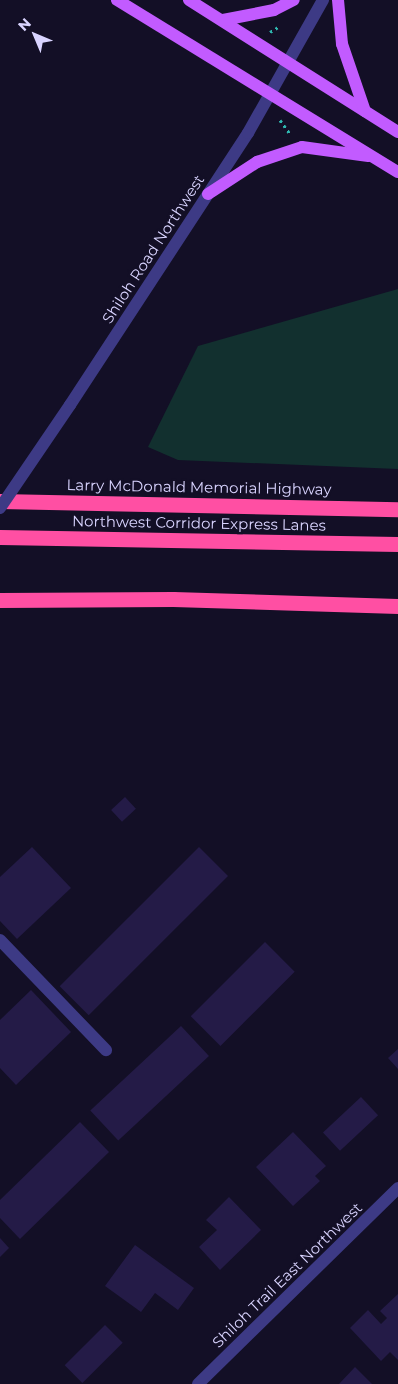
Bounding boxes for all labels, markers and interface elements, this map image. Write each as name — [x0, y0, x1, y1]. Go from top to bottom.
north arrow — [10, 10, 60, 60]
text: N — [14, 14, 35, 35]
street label: Shiloh Road Northwest — [98, 171, 208, 327]
street label: Larry McDonald Memorial Highway — [66, 476, 332, 498]
street label: Northwest Corridor Express Lanes — [72, 512, 326, 534]
street label: Shiloh Trail East Northwest — [208, 1199, 366, 1351]

